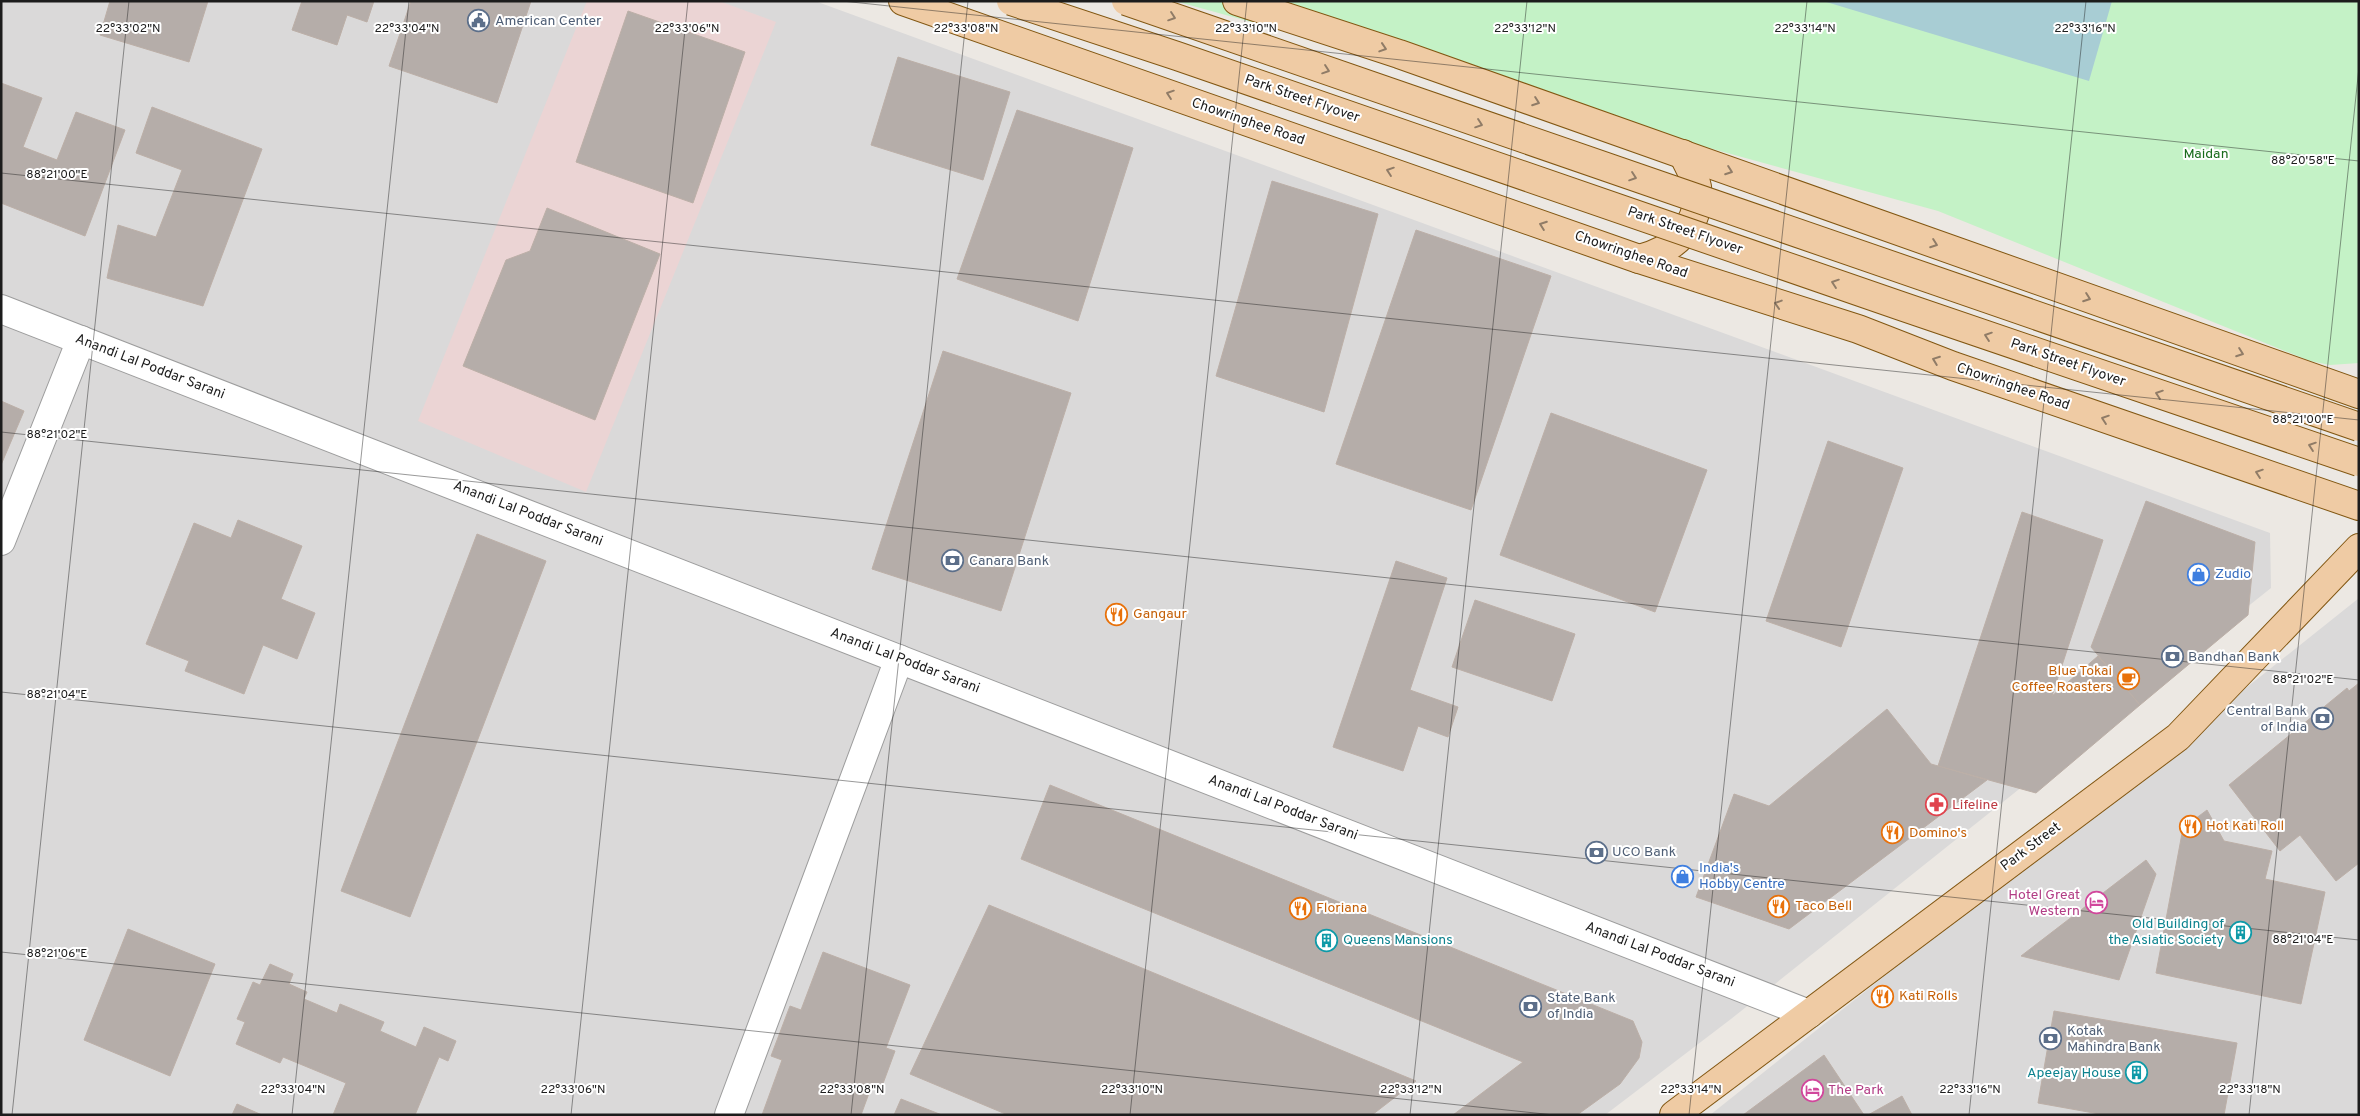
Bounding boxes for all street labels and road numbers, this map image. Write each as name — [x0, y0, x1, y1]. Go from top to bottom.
street label: Park Street Flyover — [1242, 71, 1362, 127]
street label: Chowringhee Road — [1189, 95, 1307, 149]
street label: Park Street Flyover — [1625, 203, 1745, 259]
street label: Chowringhee Road — [1572, 228, 1690, 282]
street label: Anandi Lal Poddar Sarani — [73, 331, 227, 403]
street label: Park Street Flyover — [2008, 335, 2128, 391]
street label: Chowringhee Road — [1954, 360, 2072, 414]
street label: Anandi Lal Poddar Sarani — [451, 478, 605, 550]
street label: Anandi Lal Poddar Sarani — [828, 625, 982, 697]
street label: Anandi Lal Poddar Sarani — [1206, 772, 1360, 844]
street label: Park Street — [1998, 819, 2064, 875]
street label: Anandi Lal Poddar Sarani — [1583, 919, 1737, 991]

